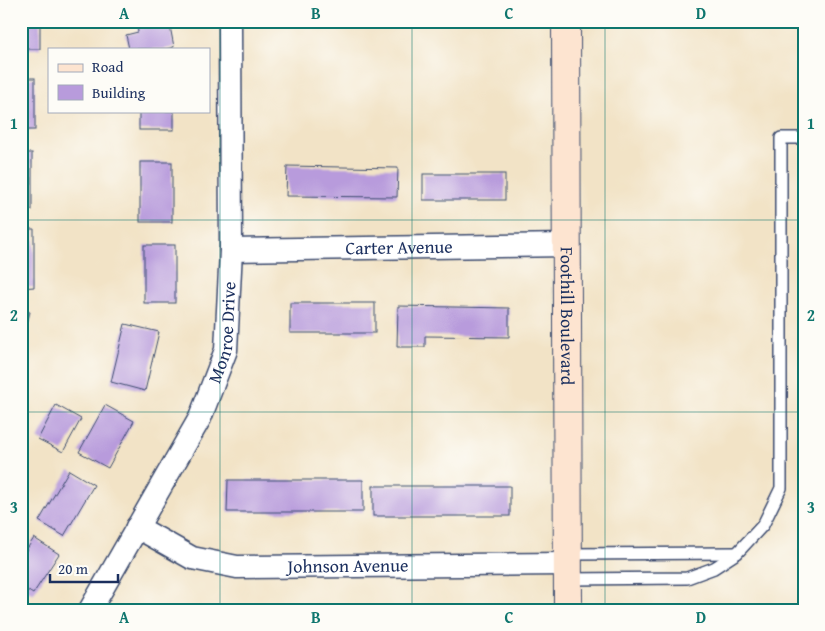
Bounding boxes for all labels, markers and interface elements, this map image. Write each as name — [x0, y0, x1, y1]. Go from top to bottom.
text: A — [119, 1, 130, 25]
text: B — [311, 1, 321, 25]
text: C — [504, 1, 514, 25]
text: D — [696, 1, 706, 25]
legend — [48, 48, 210, 112]
text: Road — [92, 56, 123, 77]
text: Building — [92, 82, 146, 103]
text: 1 — [10, 111, 18, 135]
text: 1 — [807, 111, 815, 135]
street label: Carter Avenue — [345, 233, 453, 261]
street label: Foothill Boulevard — [554, 247, 581, 386]
street label: Monroe Drive — [201, 281, 242, 387]
text: 2 — [10, 303, 18, 327]
text: 2 — [807, 303, 815, 327]
text: 3 — [10, 495, 18, 519]
text: 3 — [807, 495, 815, 519]
scale bar — [50, 551, 118, 583]
street label: Johnson Avenue — [285, 551, 409, 580]
text: 20 m — [58, 558, 89, 579]
text: A — [119, 605, 130, 629]
text: B — [311, 605, 321, 629]
text: C — [504, 605, 514, 629]
text: D — [696, 605, 706, 629]

